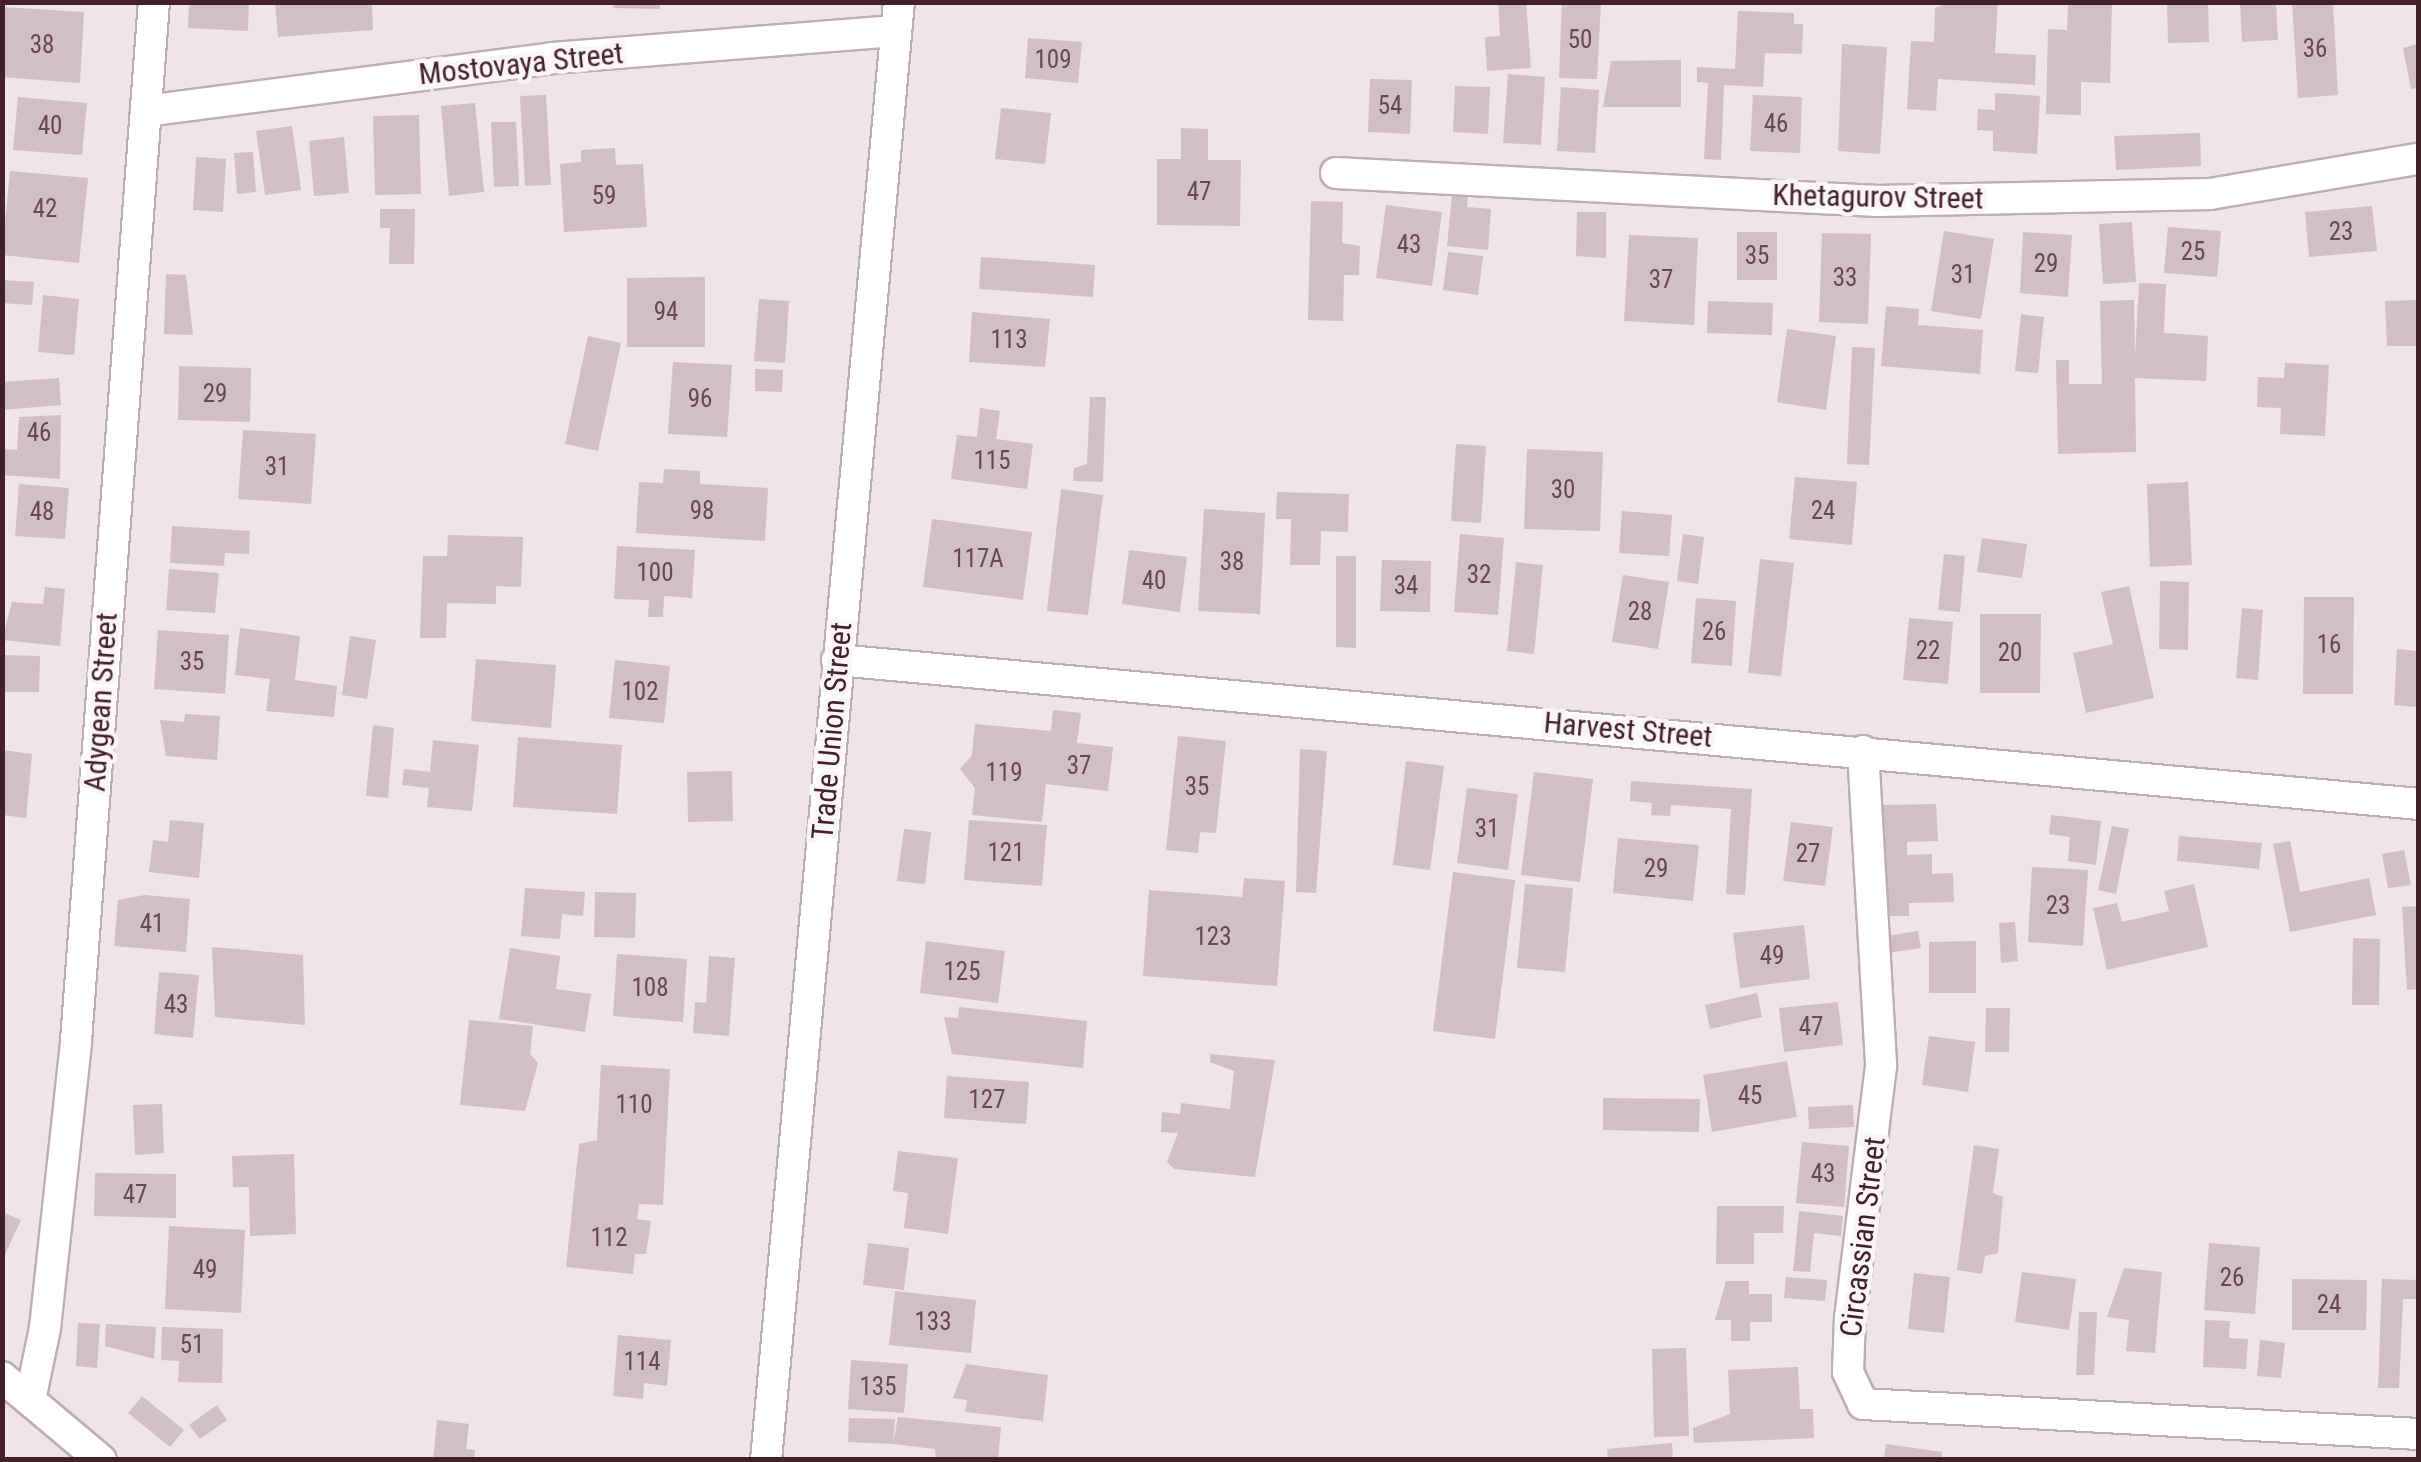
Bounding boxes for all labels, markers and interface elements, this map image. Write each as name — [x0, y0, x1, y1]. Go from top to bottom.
house number: 50 — [1568, 25, 1592, 55]
house number: 38 — [30, 30, 54, 60]
house number: 36 — [2303, 34, 2327, 64]
street label: Mostovaya Street — [417, 35, 625, 93]
house number: 109 — [1034, 45, 1072, 75]
house number: 54 — [1378, 91, 1402, 121]
house number: 46 — [1764, 109, 1788, 139]
house number: 40 — [38, 111, 62, 141]
house number: 47 — [1187, 177, 1211, 207]
street label: Khetagurov Street — [1772, 177, 1984, 217]
house number: 59 — [592, 181, 616, 211]
house number: 42 — [33, 194, 57, 224]
house number: 23 — [2329, 217, 2353, 247]
house number: 43 — [1397, 230, 1421, 260]
house number: 25 — [2181, 237, 2205, 267]
house number: 35 — [1745, 241, 1769, 271]
house number: 29 — [2034, 249, 2058, 279]
house number: 31 — [1951, 260, 1975, 290]
house number: 33 — [1833, 263, 1857, 293]
house number: 37 — [1649, 265, 1673, 295]
house number: 94 — [654, 297, 678, 327]
house number: 113 — [990, 325, 1028, 355]
house number: 29 — [203, 379, 227, 409]
house number: 96 — [688, 384, 712, 414]
house number: 46 — [27, 418, 51, 448]
house number: 115 — [973, 446, 1011, 476]
house number: 31 — [265, 452, 289, 482]
house number: 30 — [1551, 475, 1575, 505]
house number: 98 — [690, 496, 714, 526]
house number: 24 — [1811, 496, 1835, 526]
house number: 48 — [30, 497, 54, 527]
house number: 117А — [952, 544, 1004, 574]
house number: 38 — [1220, 547, 1244, 577]
house number: 100 — [636, 558, 674, 588]
house number: 32 — [1467, 560, 1491, 590]
house number: 40 — [1142, 566, 1166, 596]
house number: 34 — [1394, 571, 1418, 601]
house number: 28 — [1628, 597, 1652, 627]
street label: Adygean Street — [77, 611, 125, 793]
house number: 26 — [1702, 617, 1726, 647]
street label: Trade Union Street — [805, 621, 859, 841]
house number: 16 — [2317, 630, 2341, 660]
house number: 22 — [1916, 636, 1940, 666]
house number: 20 — [1998, 638, 2022, 668]
house number: 35 — [180, 647, 204, 677]
house number: 102 — [621, 677, 659, 707]
street label: Harvest Street — [1542, 705, 1714, 755]
house number: 37 — [1067, 751, 1091, 781]
house number: 119 — [985, 758, 1023, 788]
house number: 35 — [1185, 772, 1209, 802]
house number: 31 — [1475, 814, 1499, 844]
house number: 121 — [987, 838, 1025, 868]
house number: 27 — [1796, 839, 1820, 869]
house number: 29 — [1644, 854, 1668, 884]
house number: 23 — [2046, 891, 2070, 921]
house number: 41 — [140, 909, 164, 939]
house number: 123 — [1194, 922, 1232, 952]
house number: 49 — [1760, 941, 1784, 971]
house number: 125 — [943, 957, 981, 987]
house number: 108 — [631, 973, 669, 1003]
house number: 43 — [164, 990, 188, 1020]
house number: 47 — [1799, 1012, 1823, 1042]
house number: 45 — [1738, 1081, 1762, 1111]
house number: 127 — [968, 1085, 1006, 1115]
house number: 110 — [615, 1090, 653, 1120]
street label: Circassian Street — [1833, 1135, 1893, 1339]
house number: 43 — [1811, 1159, 1835, 1189]
house number: 47 — [123, 1180, 147, 1210]
house number: 112 — [590, 1223, 628, 1253]
house number: 49 — [193, 1255, 217, 1285]
house number: 26 — [2220, 1263, 2244, 1293]
house number: 24 — [2317, 1290, 2341, 1320]
house number: 133 — [914, 1307, 952, 1337]
house number: 51 — [180, 1330, 204, 1360]
house number: 114 — [623, 1347, 661, 1377]
house number: 135 — [859, 1372, 897, 1402]

